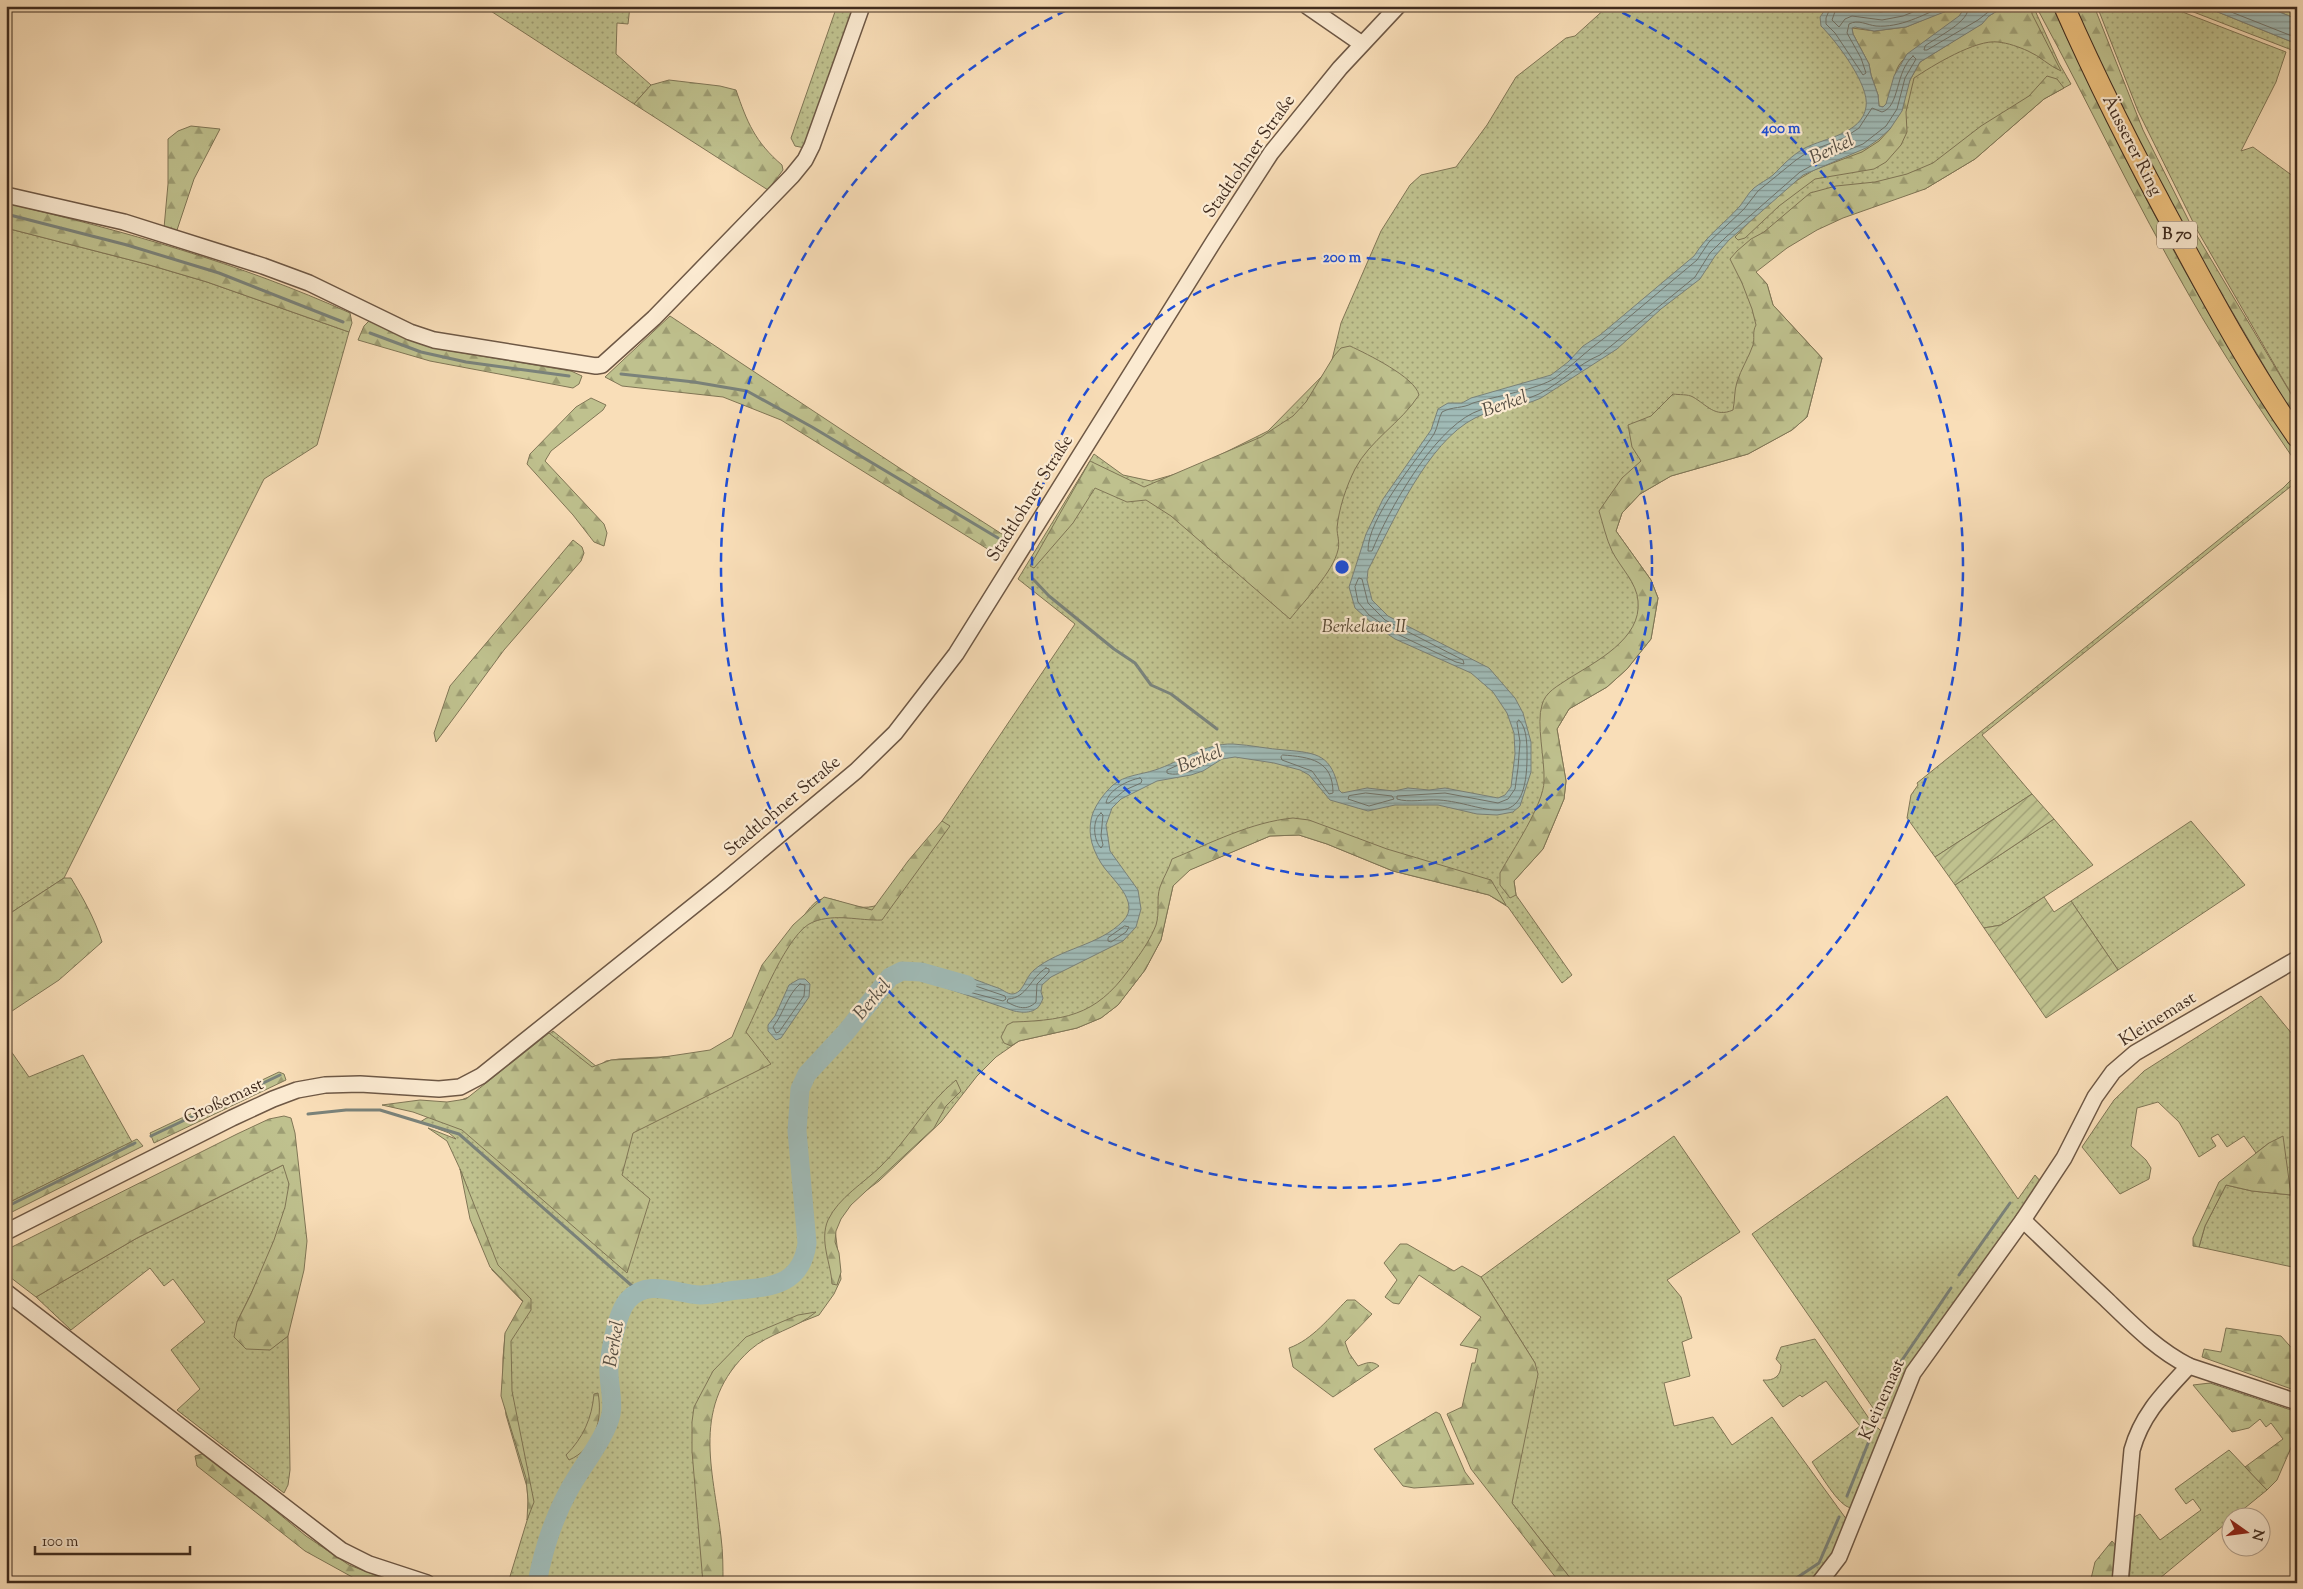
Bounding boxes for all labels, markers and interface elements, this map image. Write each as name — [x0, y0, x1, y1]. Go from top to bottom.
street label: Stadtlohner Straße — [1198, 90, 1302, 224]
street label: Äusserer Ring — [2094, 91, 2168, 201]
text: 400 m — [1761, 119, 1801, 140]
water label: Berkel — [1805, 128, 1859, 172]
road number: B 70 — [2157, 222, 2197, 248]
text: 200 m — [1323, 248, 1362, 269]
water label: Berkel — [1479, 385, 1531, 425]
street label: Stadtlohner Straße — [981, 430, 1081, 568]
centre of rings — [1333, 558, 1351, 576]
park label: Berkelaue II — [1322, 615, 1406, 641]
water label: Berkel — [1173, 739, 1227, 781]
street label: Stadtlohner Straße — [719, 750, 847, 864]
water label: Berkel — [848, 973, 898, 1026]
street label: Kleinemast — [2114, 986, 2202, 1054]
street label: Großemast — [180, 1072, 268, 1132]
water label: Berkel — [598, 1319, 632, 1369]
street label: Kleinemast — [1854, 1355, 1912, 1445]
north arrow — [2220, 1506, 2270, 1556]
scale bar — [35, 1524, 190, 1556]
text: N — [2246, 1527, 2268, 1543]
text: 100 m — [42, 1532, 79, 1553]

